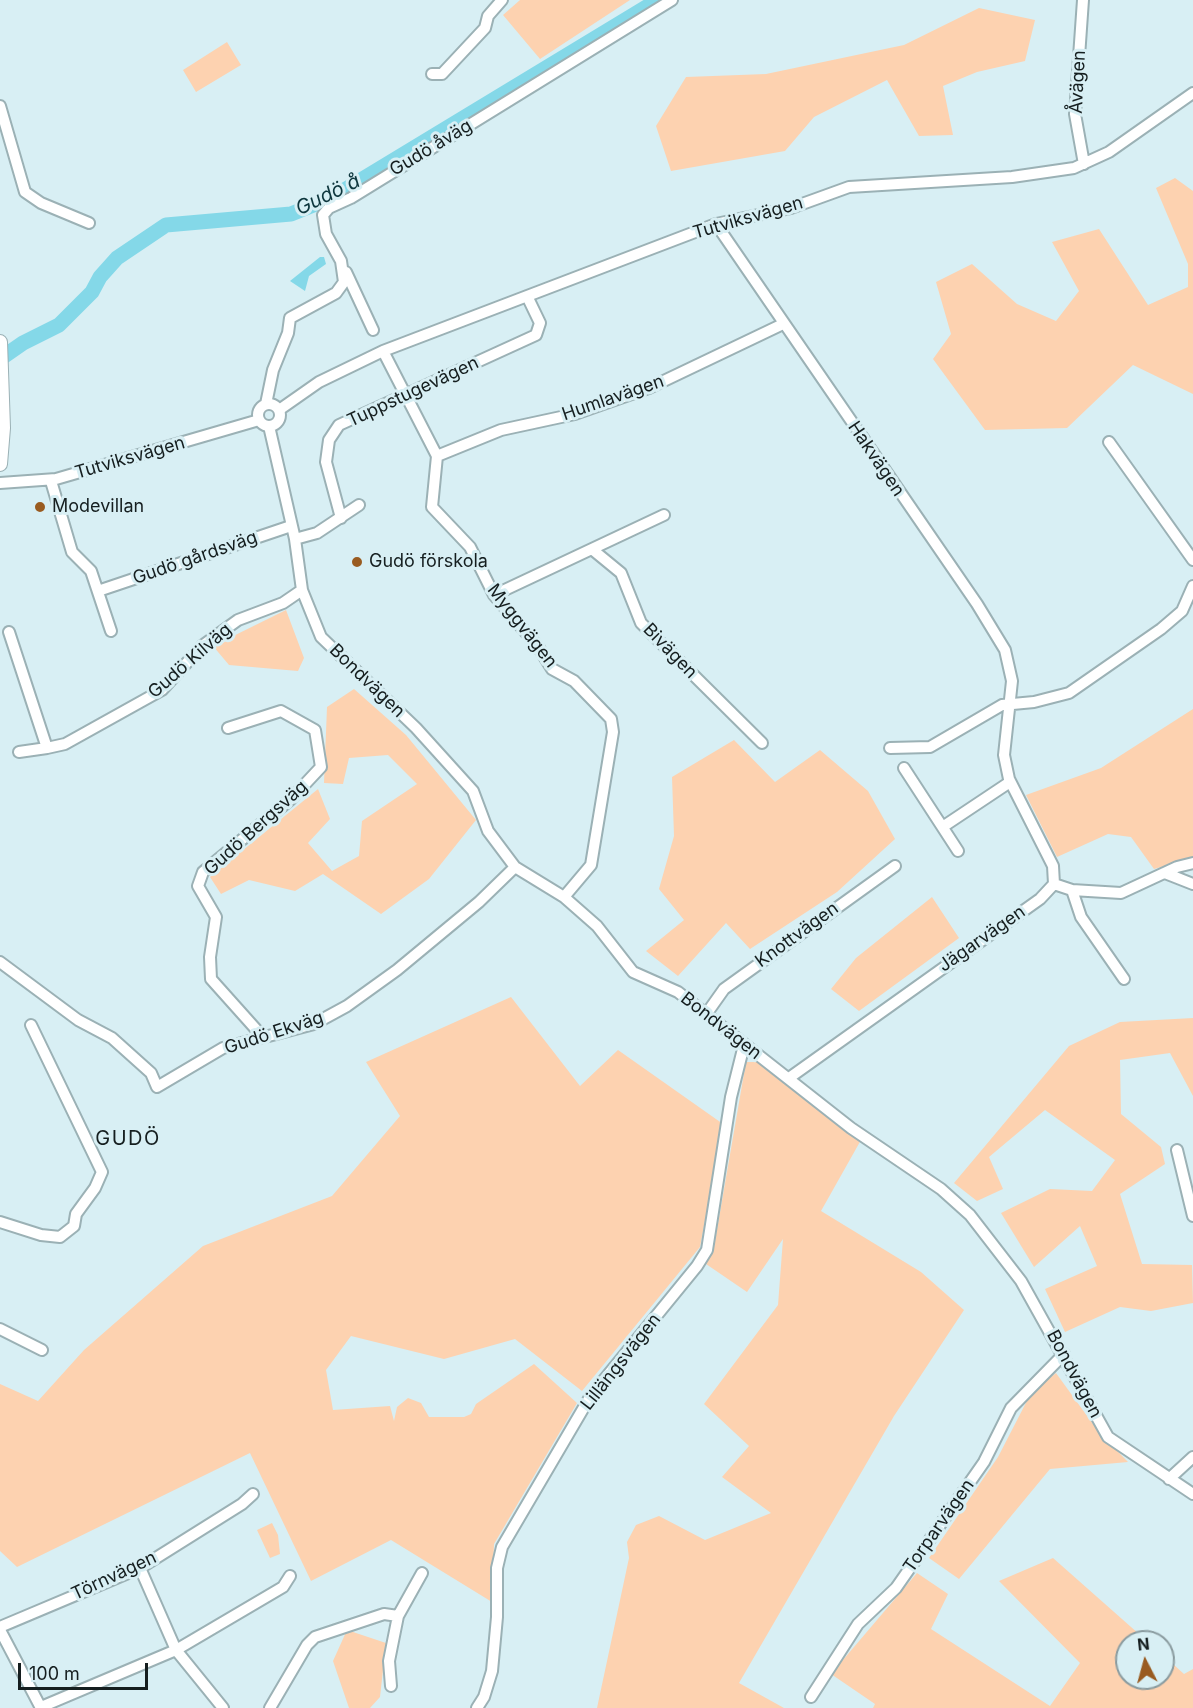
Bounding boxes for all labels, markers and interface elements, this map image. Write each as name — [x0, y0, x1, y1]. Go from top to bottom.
street label: Åvägen — [1066, 50, 1090, 114]
street label: Gudö åväg — [386, 115, 476, 181]
water label: Gudö å — [292, 169, 364, 221]
street label: Tutviksvägen — [691, 192, 805, 244]
street label: Tuppstugevägen — [344, 352, 482, 432]
street label: Humlavägen — [559, 370, 667, 426]
street label: Hakvägen — [843, 417, 909, 501]
street label: Tutviksvägen — [73, 432, 187, 484]
place label: Modevillan — [52, 496, 144, 518]
marker: Modevillan — [33, 500, 47, 514]
street label: Gudö gårdsväg — [130, 527, 260, 589]
place label: Gudö förskola — [369, 551, 488, 573]
marker: Gudö förskola — [350, 555, 364, 569]
street label: Myggvägen — [483, 580, 561, 672]
street label: Gudö Kilväg — [144, 619, 236, 703]
street label: Bivägen — [638, 619, 702, 683]
street label: Bondvägen — [325, 640, 409, 722]
street label: Gudö Bergsväg — [200, 776, 312, 880]
street label: Knottvägen — [751, 898, 843, 972]
street label: Jägarvägen — [934, 901, 1030, 977]
street label: Bondvägen — [676, 988, 766, 1064]
street label: Gudö Ekväg — [222, 1007, 326, 1059]
district label: GUDÖ — [95, 1127, 161, 1151]
street label: Lillängsvägen — [577, 1309, 665, 1415]
street label: Bondvägen — [1042, 1326, 1106, 1422]
street label: Torparvägen — [899, 1475, 979, 1577]
street label: Törnvägen — [68, 1547, 160, 1605]
north arrow — [1115, 1630, 1175, 1690]
text: N — [1136, 1634, 1150, 1655]
scale bar — [21, 1651, 152, 1689]
text: 100 m — [29, 1663, 80, 1684]

